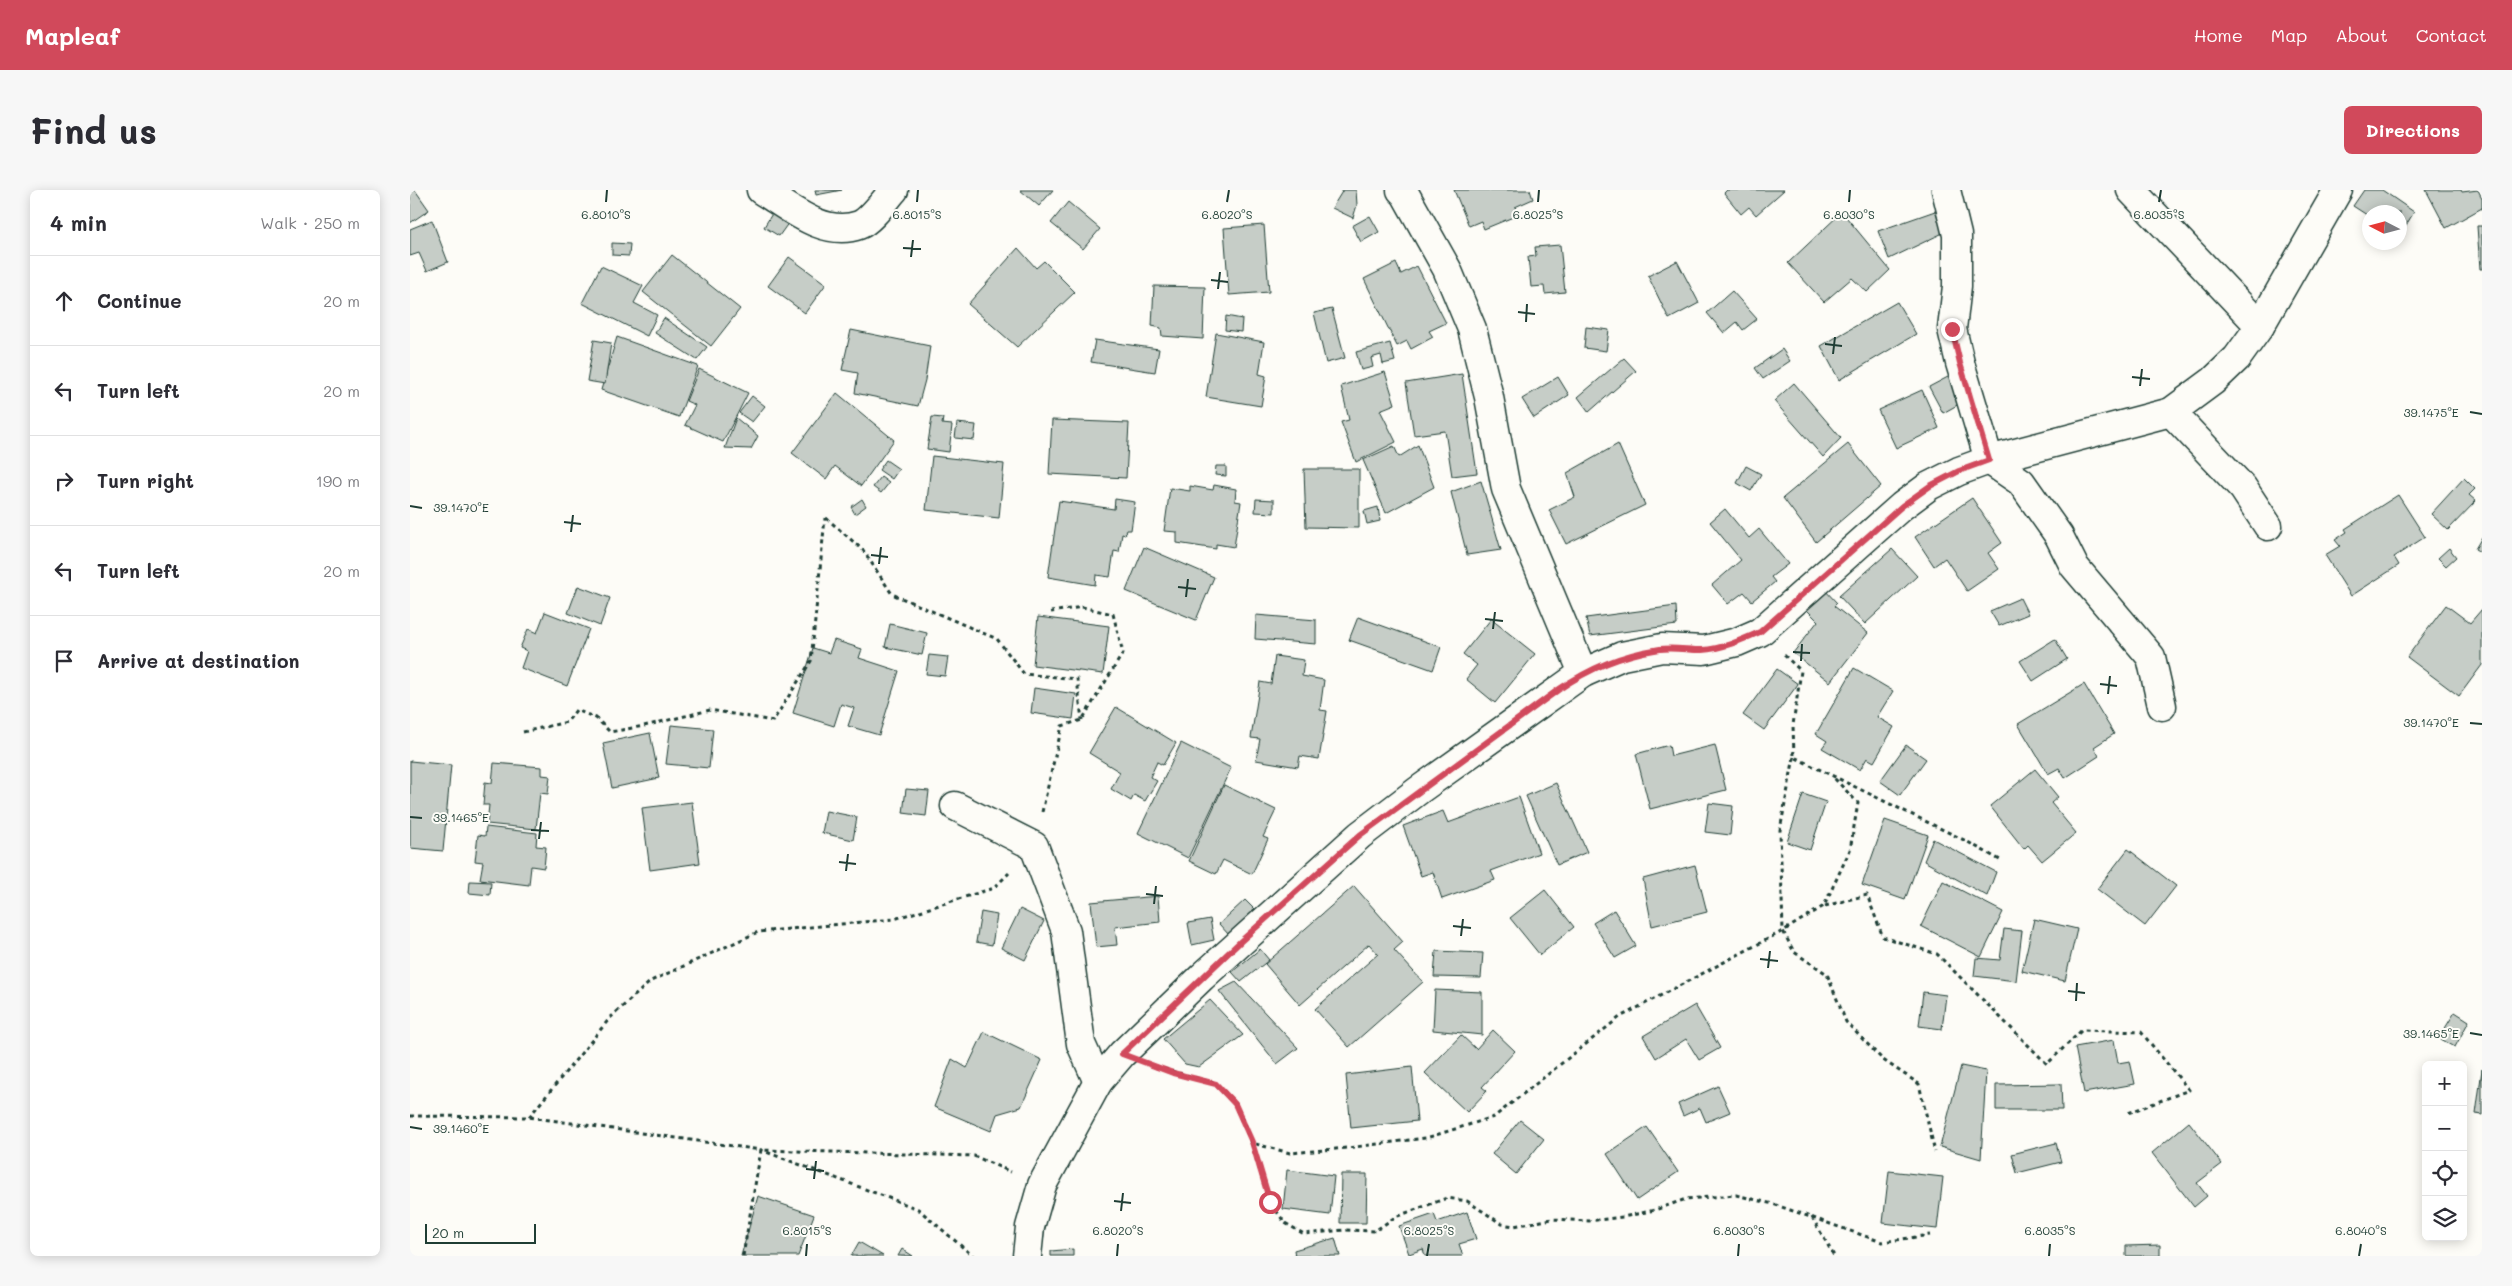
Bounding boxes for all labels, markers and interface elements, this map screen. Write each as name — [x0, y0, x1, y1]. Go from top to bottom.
text: Mapleaf — [25, 20, 120, 51]
text: Home — [2194, 23, 2243, 47]
text: Map — [2271, 23, 2307, 47]
text: About — [2335, 23, 2388, 47]
text: Contact — [2416, 23, 2487, 47]
button: Directions — [2344, 106, 2482, 154]
text: Find us — [30, 107, 157, 153]
north arrow — [2362, 205, 2407, 250]
text: 6.8010°S — [581, 206, 631, 222]
text: 6.8015°S — [892, 206, 942, 222]
text: 6.8020°S — [1202, 206, 1253, 222]
text: 6.8025°S — [1513, 206, 1563, 222]
text: 6.8030°S — [1823, 206, 1875, 222]
text: 6.8035°S — [2134, 206, 2185, 222]
text: 4 min — [50, 209, 107, 236]
text: Walk · 250 m — [260, 212, 360, 233]
icon: ahead — [50, 287, 78, 315]
text: Continue — [97, 288, 182, 313]
text: 20 m — [323, 290, 360, 311]
route end — [1941, 318, 1964, 341]
icon: left — [50, 377, 78, 405]
text: Turn left — [97, 378, 180, 403]
text: 20 m — [323, 380, 360, 401]
text: 39.1475°E — [2403, 404, 2459, 420]
icon: right — [50, 467, 78, 495]
text: Turn right — [97, 468, 194, 493]
text: 190 m — [316, 470, 360, 491]
text: 39.1470°E — [433, 499, 489, 515]
icon: left — [50, 557, 78, 585]
text: Turn left — [97, 558, 180, 583]
text: 20 m — [323, 560, 360, 581]
icon: arrive — [50, 647, 78, 675]
text: Arrive at destination — [97, 648, 300, 673]
text: 39.1470°E — [2403, 714, 2459, 730]
text: 39.1465°E — [433, 809, 489, 825]
text: 39.1465°E — [2403, 1025, 2459, 1041]
map controls — [2422, 1061, 2467, 1241]
button: + — [2422, 1061, 2467, 1106]
button: − — [2422, 1106, 2467, 1151]
text: 39.1460°E — [433, 1120, 489, 1136]
button: locate — [2422, 1151, 2467, 1196]
route start — [1259, 1191, 1282, 1214]
button: layers — [2422, 1196, 2467, 1241]
scale bar — [425, 1221, 536, 1244]
text: 6.8015°S — [782, 1222, 832, 1238]
text: 6.8020°S — [1093, 1222, 1144, 1238]
text: 6.8025°S — [1404, 1222, 1454, 1238]
text: 6.8030°S — [1713, 1222, 1765, 1238]
text: 6.8035°S — [2025, 1222, 2076, 1238]
text: 6.8040°S — [2335, 1222, 2387, 1238]
text: 20 m — [432, 1223, 464, 1242]

